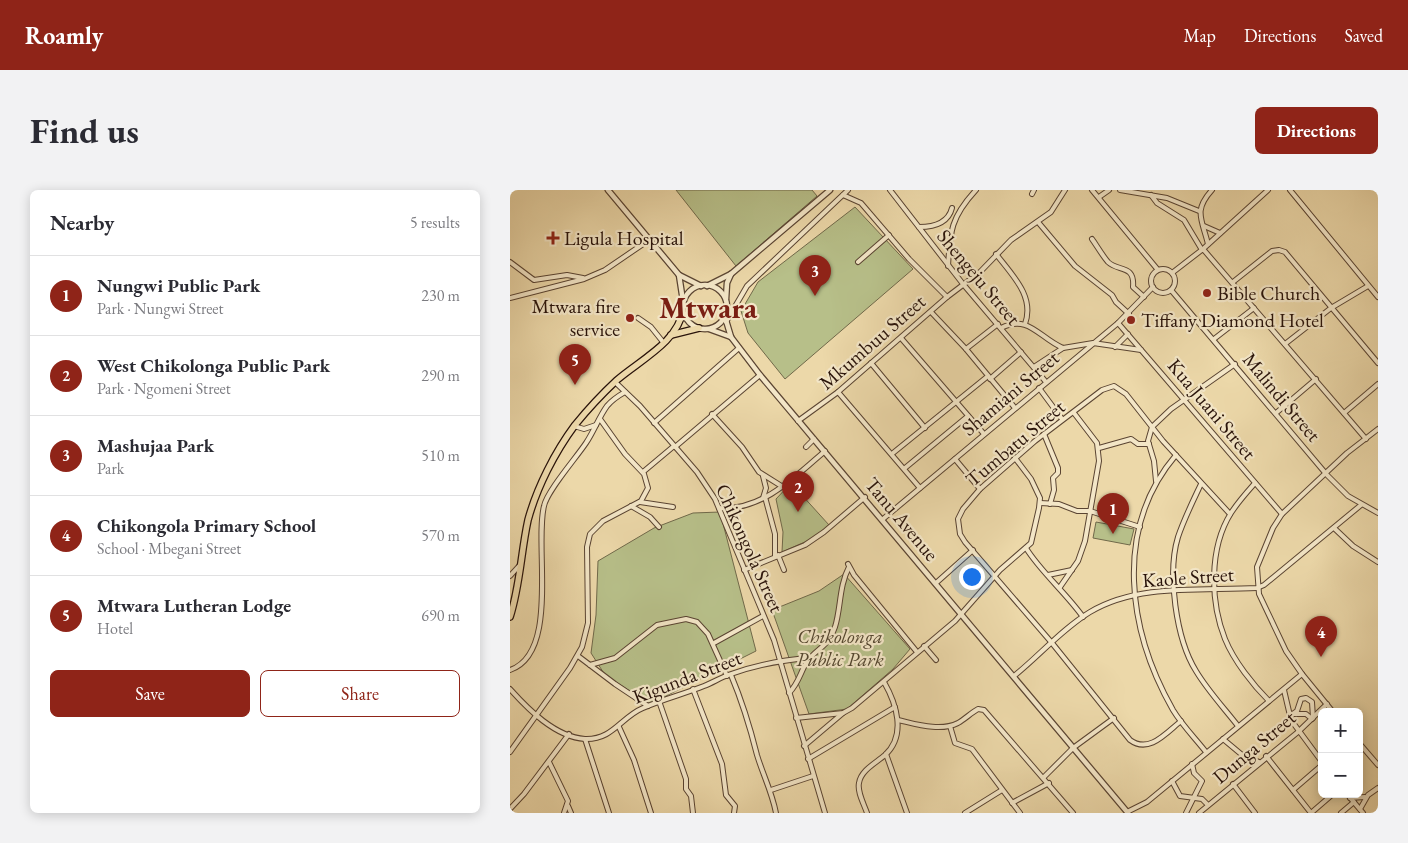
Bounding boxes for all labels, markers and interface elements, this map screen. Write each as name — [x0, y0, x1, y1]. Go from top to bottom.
text: Roamly — [25, 20, 103, 51]
text: Map — [1184, 24, 1216, 47]
text: Directions — [1244, 24, 1316, 47]
text: Saved — [1344, 24, 1383, 47]
button: Directions — [1255, 107, 1378, 154]
text: Find us — [30, 108, 139, 153]
text: Nearby — [50, 209, 114, 236]
text: 5 results — [410, 212, 460, 233]
street label: Shengeju Street — [931, 224, 1027, 331]
place label: Ligula Hospital — [564, 225, 684, 251]
marker: Ligula Hospital — [546, 231, 560, 245]
pin: 3 — [799, 255, 831, 296]
text: Nungwi Public Park — [97, 273, 260, 298]
place label: Bible Church — [1217, 280, 1320, 306]
text: 1 — [62, 285, 70, 306]
text: 230 m — [421, 285, 460, 306]
marker: Bible Church — [1201, 287, 1213, 299]
district label: Mtwara — [659, 288, 758, 327]
street label: Mkumbuu Street — [813, 288, 931, 395]
place label: Mtwara fire service — [532, 293, 620, 342]
text: Park · Nungwi Street — [97, 298, 224, 319]
place label: Tiffany Diamond Hotel — [1141, 307, 1324, 333]
marker: Mtwara fire service — [624, 312, 636, 324]
marker: Tiffany Diamond Hotel — [1125, 314, 1137, 326]
pin: 5 — [559, 344, 591, 385]
street label: Shamiani Street — [956, 344, 1065, 441]
street label: Malindi Street — [1237, 347, 1327, 448]
text: West Chikolonga Public Park — [97, 353, 330, 378]
street label: Kua Juani Street — [1162, 353, 1263, 466]
text: 2 — [62, 365, 70, 386]
text: 290 m — [421, 365, 460, 386]
text: Park · Ngomeni Street — [97, 378, 231, 399]
street label: Tumbatu Street — [960, 393, 1071, 492]
text: Mashujaa Park — [97, 433, 214, 458]
text: 3 — [62, 445, 70, 466]
text: 510 m — [421, 445, 460, 466]
text: Park — [97, 458, 124, 479]
pin: 2 — [782, 471, 814, 512]
street label: Tanu Avenue — [859, 472, 945, 566]
street label: Chikongola Street — [710, 480, 790, 617]
pin: 1 — [1097, 493, 1129, 534]
text: Chikongola Primary School — [97, 513, 316, 538]
text: 4 — [62, 525, 70, 546]
text: 570 m — [421, 525, 460, 546]
text: School · Mbegani Street — [97, 538, 241, 559]
street label: Kaole Street — [1141, 561, 1235, 593]
your location — [959, 564, 985, 590]
text: Mtwara Lutheran Lodge — [97, 593, 291, 618]
text: 5 — [62, 605, 70, 626]
text: 690 m — [421, 605, 460, 626]
pin: 4 — [1305, 616, 1337, 657]
text: Hotel — [97, 618, 133, 639]
park label: Chikolonga Public Park — [796, 623, 884, 672]
street label: Kigunda Street — [629, 644, 746, 710]
button: Save — [50, 670, 250, 717]
button: Share — [260, 670, 460, 717]
street label: Dunga Street — [1207, 704, 1302, 789]
map controls — [1318, 708, 1363, 798]
button: + — [1318, 708, 1363, 753]
button: − — [1318, 753, 1363, 798]

